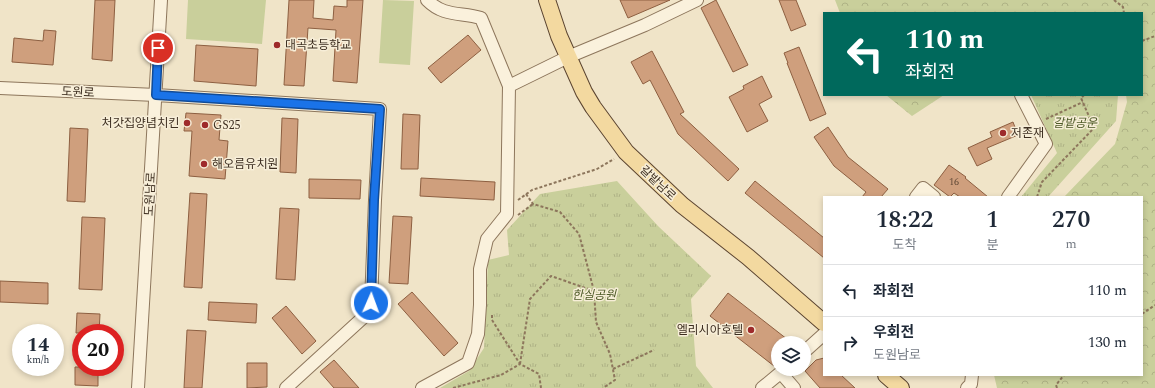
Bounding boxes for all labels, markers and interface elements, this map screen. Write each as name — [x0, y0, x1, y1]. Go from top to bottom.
text: 110 m — [905, 18, 984, 61]
icon: left — [839, 28, 891, 80]
pin — [141, 31, 175, 65]
place label: 대곡초등학교 — [285, 36, 351, 55]
icon: arrive — [147, 37, 169, 59]
marker: 대곡초등학교 — [272, 40, 282, 50]
text: 좌회전 — [905, 59, 955, 86]
street label: 도원로 — [61, 82, 95, 103]
place label: 처갓집양념치킨 — [102, 114, 179, 133]
park label: 갈밭공운 — [1053, 114, 1098, 133]
place label: GS25 — [213, 116, 241, 135]
marker: 처갓집양념치킨 — [182, 118, 192, 128]
marker: GS25 — [200, 120, 210, 130]
place label: 저존재 — [1011, 124, 1044, 143]
marker: 저존재 — [998, 128, 1008, 138]
place label: 해오름유치원 — [212, 155, 278, 174]
marker: 해오름유치원 — [199, 159, 209, 169]
street label: 갈밭남로 — [635, 161, 680, 205]
street label: 도원남로 — [140, 171, 161, 217]
house number: 16 — [949, 174, 959, 190]
text: 18:22 — [876, 202, 933, 238]
text: 1 — [986, 202, 999, 238]
text: 270 — [1052, 202, 1090, 238]
text: m — [1065, 234, 1077, 254]
text: 도착 — [893, 235, 917, 255]
text: 분 — [987, 235, 999, 255]
text: 110 m — [1088, 279, 1127, 302]
icon: left — [839, 280, 861, 302]
text: 좌회전 — [873, 280, 914, 303]
position arrow — [350, 282, 392, 324]
park label: 한실공원 — [572, 286, 617, 305]
place label: 엘리시아호텔 — [677, 321, 743, 340]
text: 우회전 — [873, 321, 914, 344]
speed limit sign: 20 — [72, 324, 124, 376]
marker: 엘리시아호텔 — [746, 325, 756, 335]
text: 14 — [27, 330, 49, 360]
text: 130 m — [1088, 331, 1127, 354]
icon: right — [839, 332, 861, 354]
map controls — [771, 336, 811, 376]
button: layers — [771, 336, 811, 376]
text: 도원남로 — [873, 345, 921, 365]
text: km/h — [27, 352, 49, 368]

